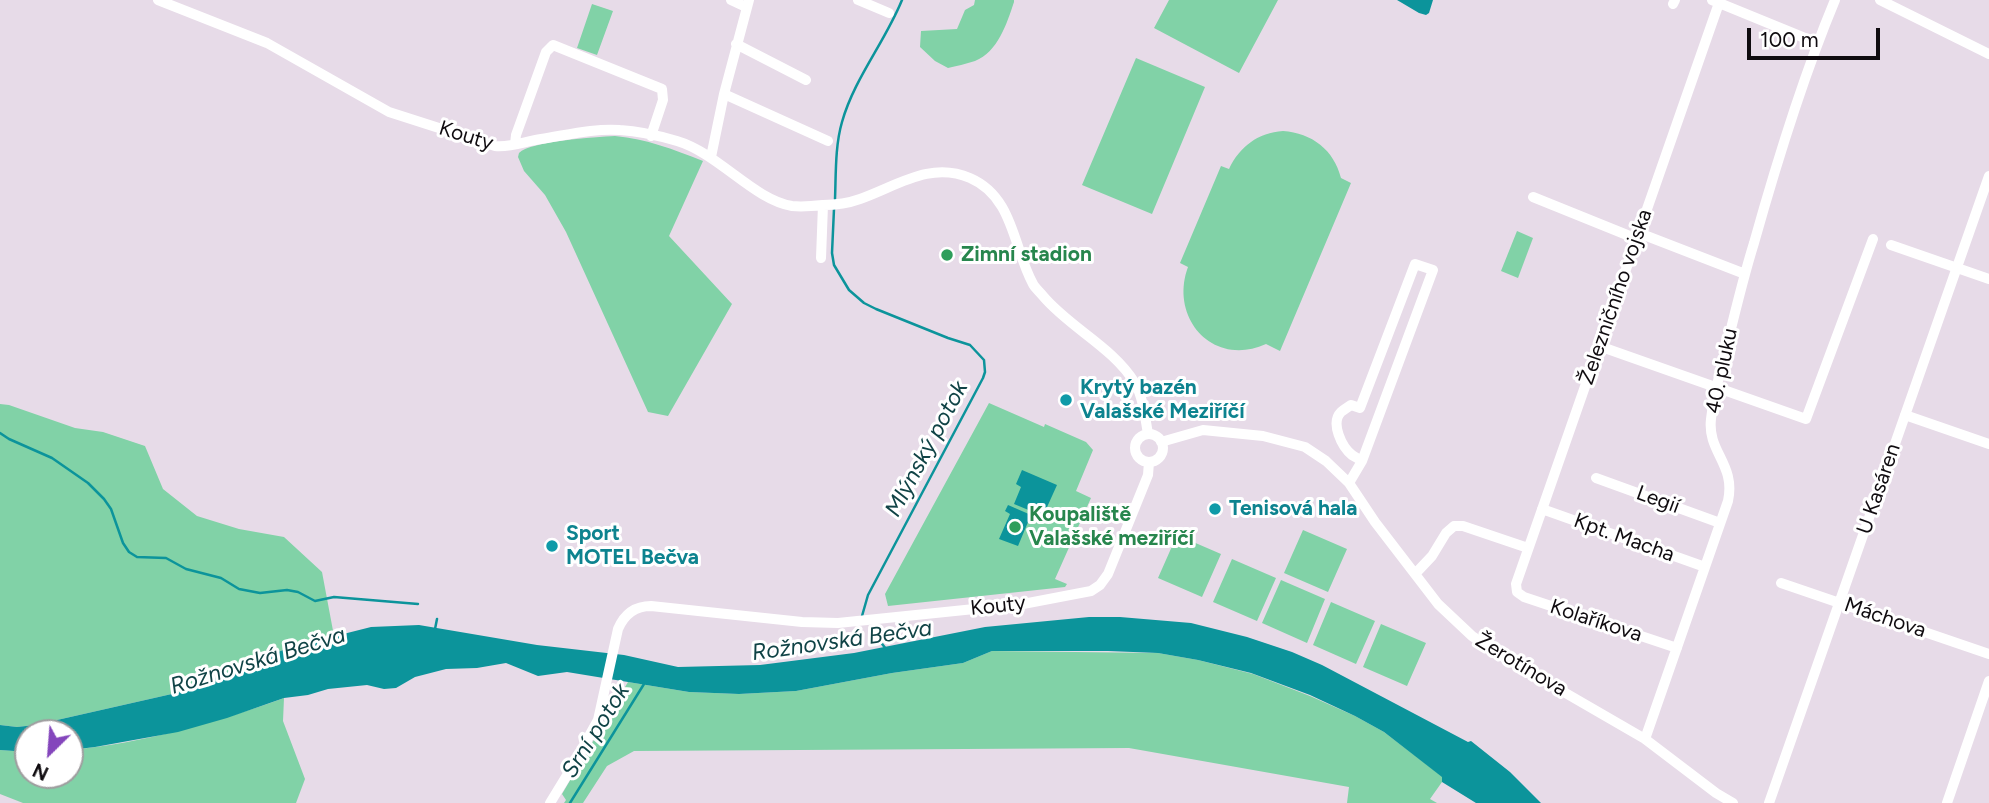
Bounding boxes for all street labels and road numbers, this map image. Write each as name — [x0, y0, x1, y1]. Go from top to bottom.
street label: Kouty — [436, 116, 496, 156]
street label: Železničního vojska — [1574, 206, 1658, 388]
street label: 40. pluku — [1701, 326, 1743, 416]
street label: U Kasáren — [1852, 440, 1906, 538]
street label: Legií — [1633, 481, 1683, 519]
street label: Kpt. Macha — [1570, 508, 1678, 568]
street label: Kouty — [969, 591, 1027, 621]
street label: Máchova — [1841, 592, 1929, 644]
street label: Kolaříkova — [1547, 594, 1645, 648]
street label: Žerotínova — [1471, 628, 1571, 702]

